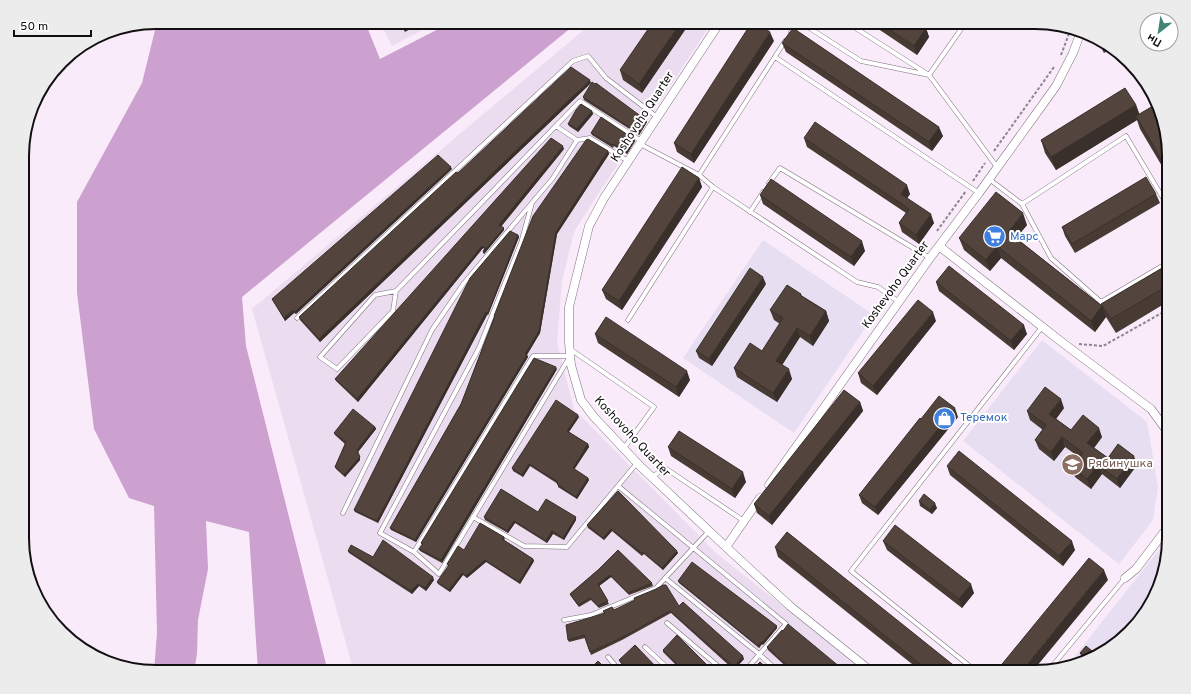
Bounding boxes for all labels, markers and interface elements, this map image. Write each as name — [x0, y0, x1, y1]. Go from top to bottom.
scale bar — [14, 12, 91, 38]
north arrow — [1139, 12, 1179, 52]
text: 50 m — [20, 19, 48, 35]
text: Пн — [1145, 30, 1164, 50]
street label: Koshovoho Quarter — [608, 68, 679, 165]
supermarket icon: Марс — [982, 224, 1008, 250]
place label: Марс — [1010, 229, 1039, 245]
street label: Koshevoho Quarter — [859, 238, 933, 332]
street label: Koshovoho Quarter — [590, 393, 674, 481]
shop icon: Теремок — [931, 405, 957, 431]
place label: Теремок — [960, 410, 1008, 426]
school or university icon: Рябинушка — [1060, 451, 1086, 477]
place label: Рябинушка — [1088, 456, 1153, 472]

